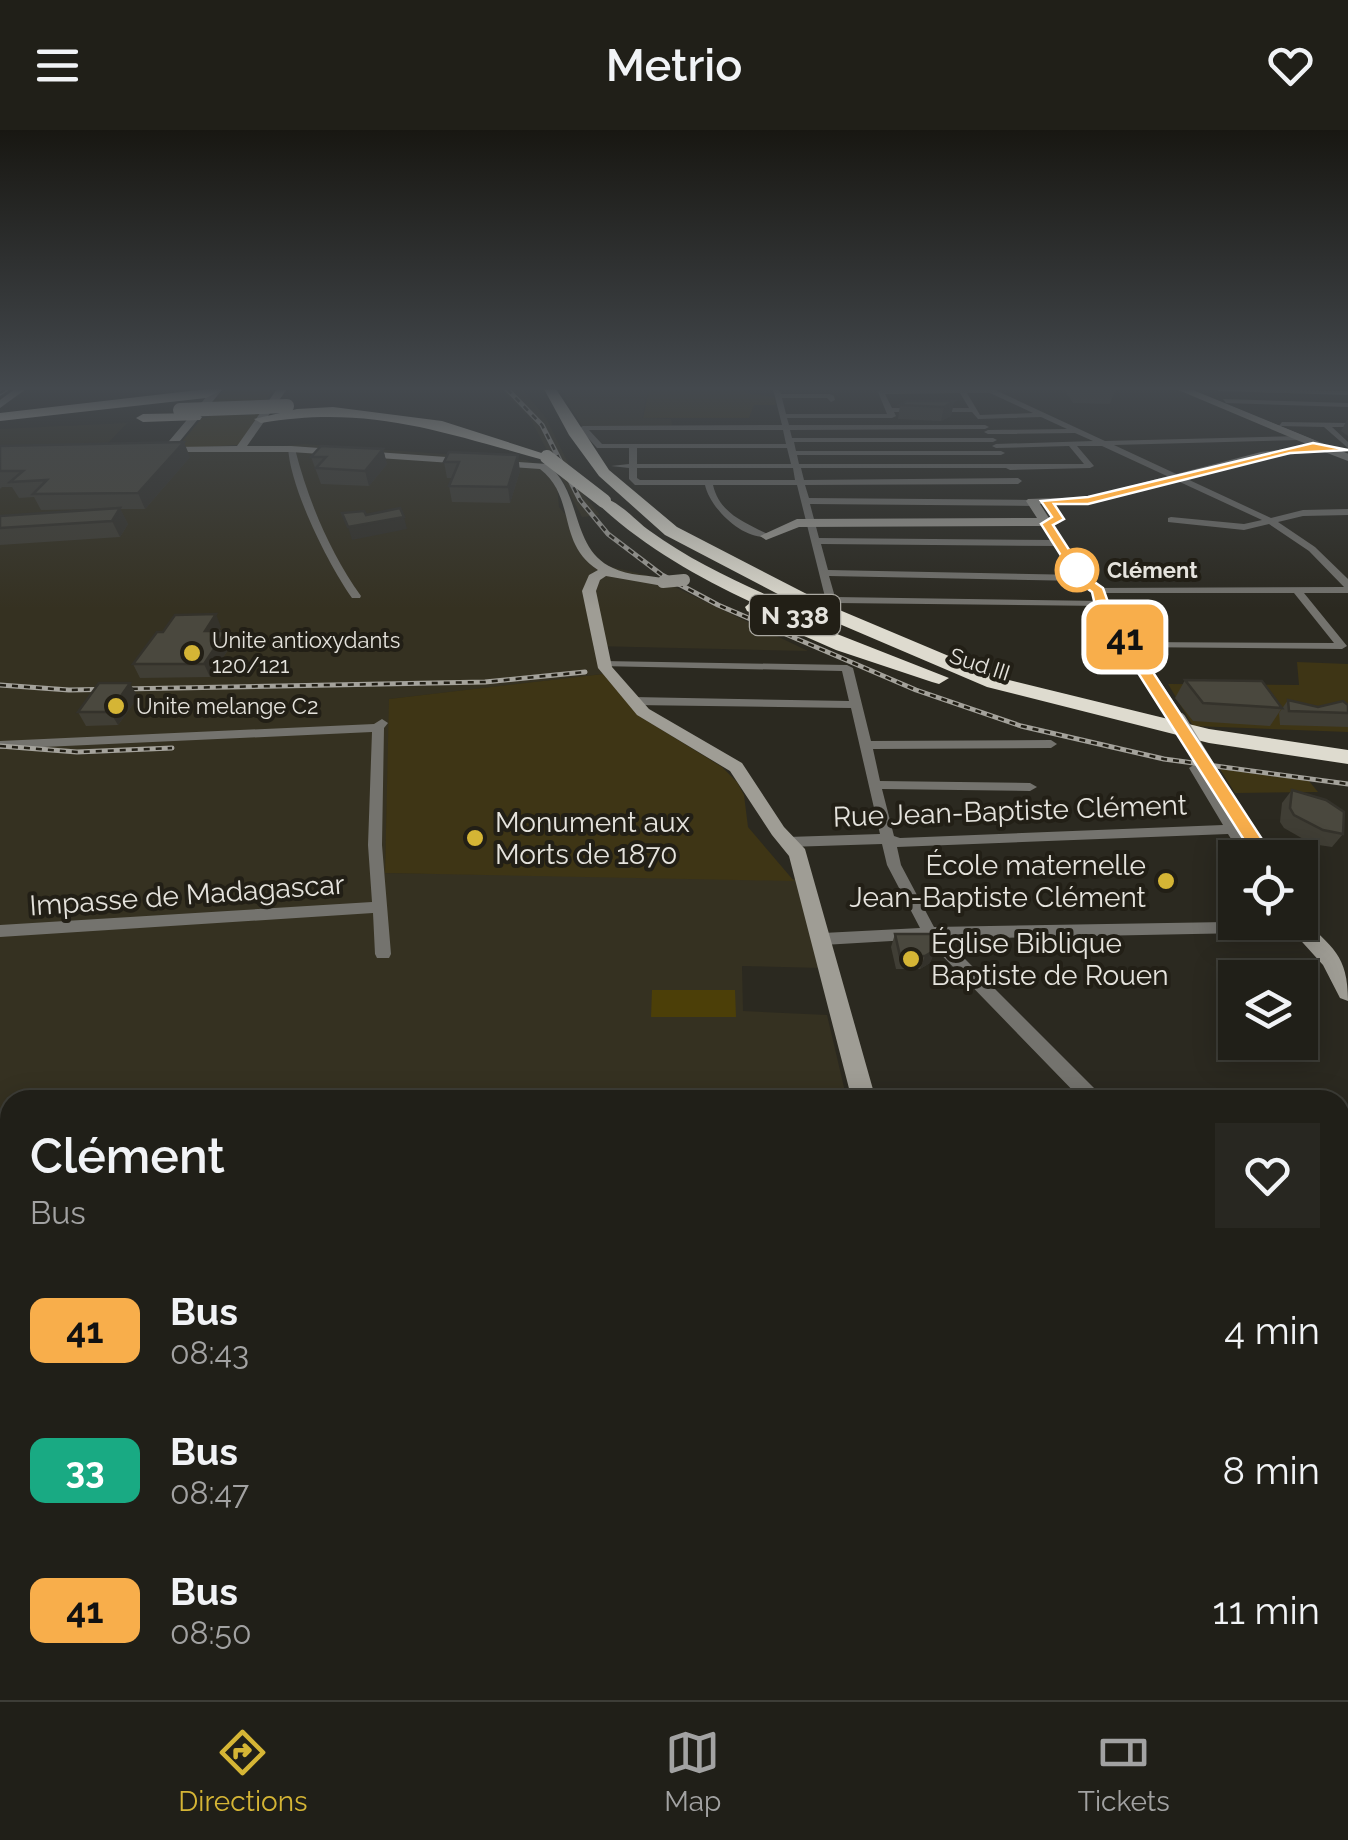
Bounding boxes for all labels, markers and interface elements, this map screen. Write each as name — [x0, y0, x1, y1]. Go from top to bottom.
icon: menu — [30, 38, 85, 93]
icon: heart — [1263, 38, 1318, 93]
text: Metrio — [606, 39, 742, 92]
marker: Clément — [1056, 549, 1098, 591]
place label: Clément — [1107, 557, 1198, 583]
road number: N 338 — [750, 595, 840, 635]
line badge: 41 — [1080, 604, 1170, 670]
text: 41 — [1106, 617, 1144, 658]
place label: Unite antioxydants 120/121 — [212, 627, 400, 678]
marker: Unite antioxydants 120/121 — [181, 642, 203, 664]
street label: Sud III — [946, 642, 1014, 686]
place label: Unite melange C2 — [136, 693, 318, 719]
marker: Unite melange C2 — [105, 695, 127, 717]
street label: Rue Jean-Baptiste Clément — [832, 788, 1188, 834]
place label: Monument aux Morts de 1870 — [495, 806, 690, 871]
marker: Monument aux Morts de 1870 — [464, 827, 486, 849]
map controls — [1218, 840, 1318, 1060]
button: locate — [1218, 840, 1318, 940]
place label: École maternelle Jean-Baptiste Clément — [849, 849, 1147, 914]
street label: Impasse de Madagascar — [28, 868, 346, 922]
marker: École maternelle Jean-Baptiste Clément — [1155, 870, 1177, 892]
place label: Église Biblique Baptiste de Rouen — [931, 927, 1169, 992]
marker: Église Biblique Baptiste de Rouen — [900, 948, 922, 970]
button: layers — [1218, 960, 1318, 1060]
button: heart — [1215, 1123, 1320, 1228]
text: Clément — [30, 1128, 225, 1184]
text: Bus — [30, 1194, 86, 1231]
text: Bus — [170, 1289, 238, 1334]
text: 4 min — [1224, 1308, 1320, 1353]
text: 41 — [66, 1310, 104, 1351]
text: 08:43 — [170, 1334, 249, 1371]
text: Bus — [170, 1429, 238, 1474]
text: 8 min — [1222, 1448, 1320, 1493]
text: 33 — [65, 1450, 105, 1491]
text: 08:47 — [170, 1474, 249, 1511]
text: Bus — [170, 1569, 238, 1614]
text: 11 min — [1212, 1588, 1320, 1633]
text: 41 — [66, 1590, 104, 1631]
text: 08:50 — [170, 1614, 252, 1651]
tab: Directions — [178, 1725, 308, 1818]
tab: Map — [664, 1725, 721, 1818]
tab: Tickets — [1078, 1725, 1170, 1818]

